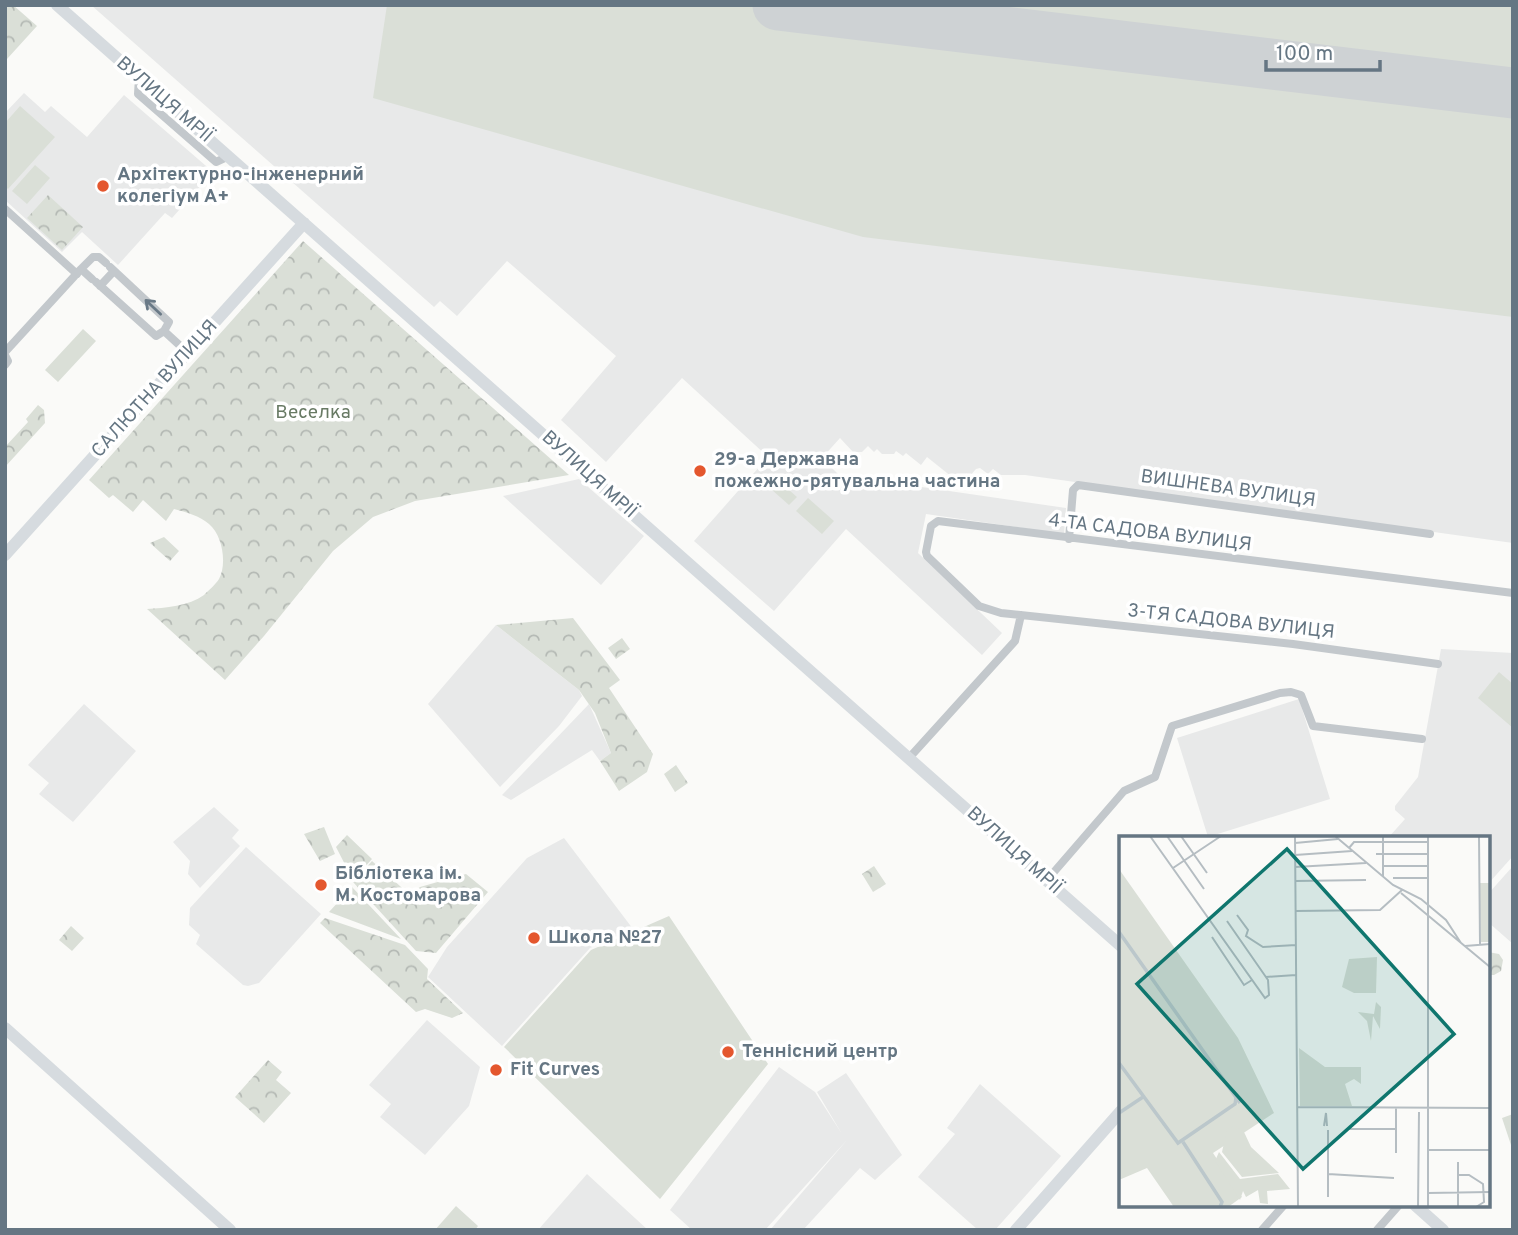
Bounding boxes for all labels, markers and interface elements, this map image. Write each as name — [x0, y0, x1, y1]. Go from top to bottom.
scale bar — [1266, 28, 1380, 72]
text: 100 m — [1276, 41, 1333, 68]
street label: ВУЛИЦЯ МРІЇ — [111, 51, 218, 149]
place label: Архітектурно-інженерний колегіум А+ — [117, 163, 364, 209]
marker: Архітектурно-інженерний колегіум А+ — [95, 178, 111, 194]
one-way arrow — [145, 298, 162, 315]
street label: САЛЮТНА ВУЛИЦЯ — [87, 315, 223, 463]
park label: Веселка — [275, 401, 351, 425]
street label: ВУЛИЦЯ МРІЇ — [536, 425, 643, 524]
place label: 29-а Державна пожежно-рятувальна частина — [714, 448, 1000, 494]
marker: 29-а Державна пожежно-рятувальна частина — [692, 463, 708, 479]
street label: ВИШНЕВА ВУЛИЦЯ — [1139, 465, 1317, 513]
street label: 4-ТА САДОВА ВУЛИЦЯ — [1047, 509, 1253, 557]
street label: 3-ТЯ САДОВА ВУЛИЦЯ — [1126, 599, 1336, 645]
street label: ВУЛИЦЯ МРІЇ — [961, 801, 1068, 900]
inset map — [1119, 836, 1490, 1207]
place label: Бібліотека ім. М. Костомарова — [335, 862, 481, 908]
marker: Бібліотека ім. М. Костомарова — [313, 877, 329, 893]
place label: Школа №27 — [548, 926, 662, 950]
marker: Школа №27 — [526, 930, 542, 946]
place label: Теннісний центр — [742, 1040, 898, 1064]
marker: Теннісний центр — [720, 1044, 736, 1060]
place label: Fit Curves — [510, 1058, 600, 1082]
marker: Fit Curves — [488, 1062, 504, 1078]

